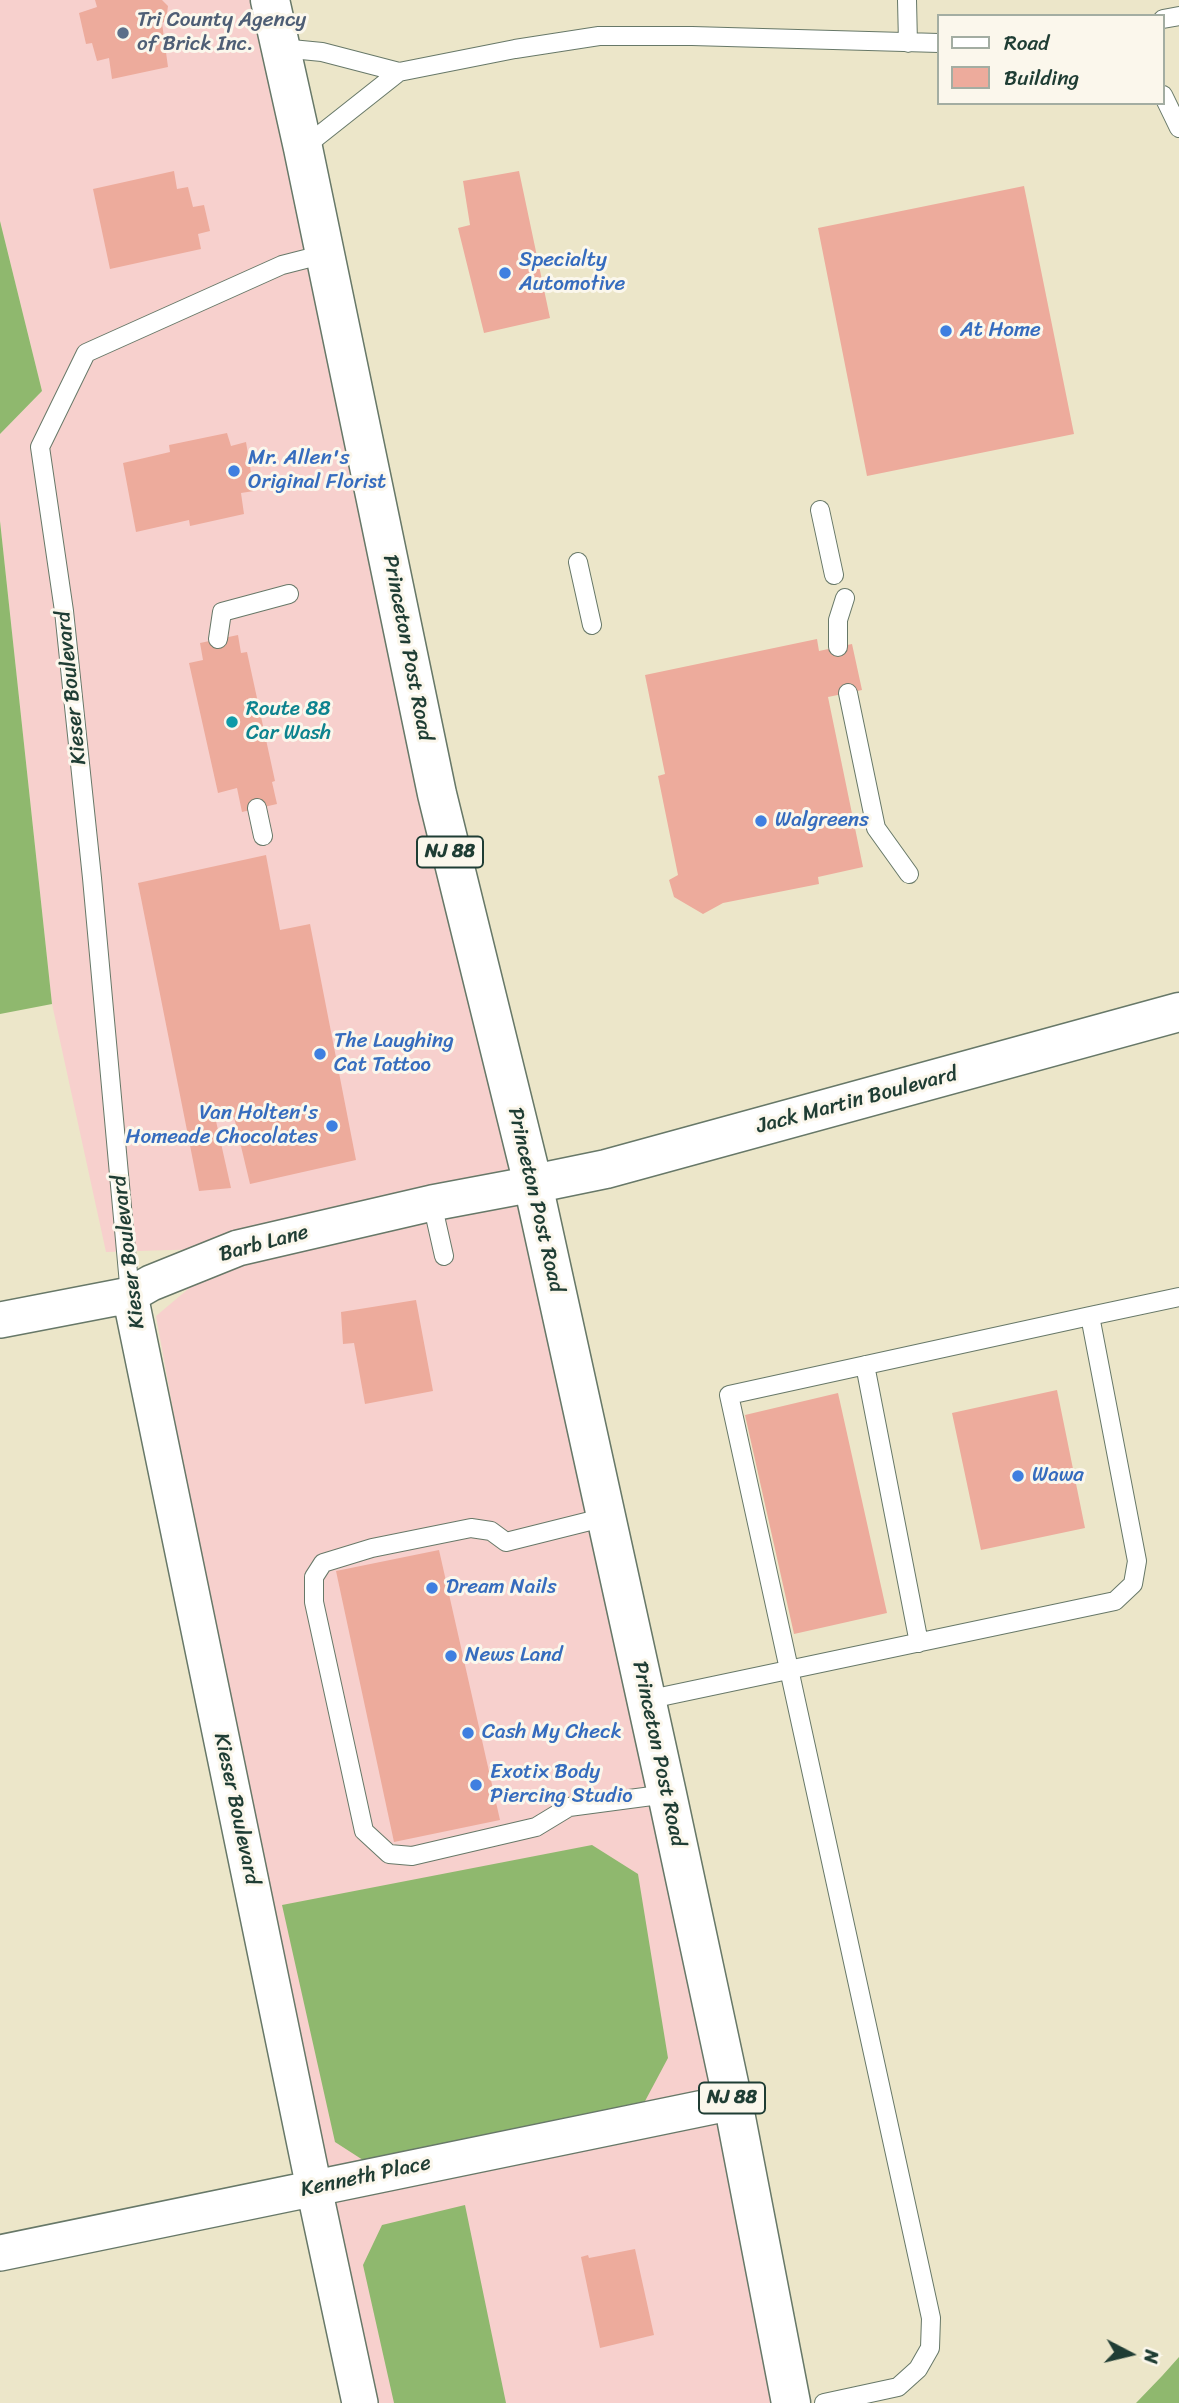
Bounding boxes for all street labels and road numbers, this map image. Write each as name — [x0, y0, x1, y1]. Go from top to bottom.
street label: Princeton Post Road — [377, 553, 437, 743]
street label: Kieser Boulevard — [51, 610, 93, 766]
road number: NJ 88 — [417, 836, 483, 867]
street label: Jack Martin Boulevard — [754, 1062, 960, 1140]
street label: Princeton Post Road — [501, 1105, 569, 1295]
street label: Kieser Boulevard — [107, 1174, 151, 1330]
street label: Barb Lane — [217, 1220, 311, 1268]
street label: Princeton Post Road — [626, 1659, 690, 1849]
street label: Kieser Boulevard — [208, 1731, 264, 1887]
road number: NJ 88 — [699, 2082, 765, 2114]
street label: Kenneth Place — [299, 2151, 433, 2203]

